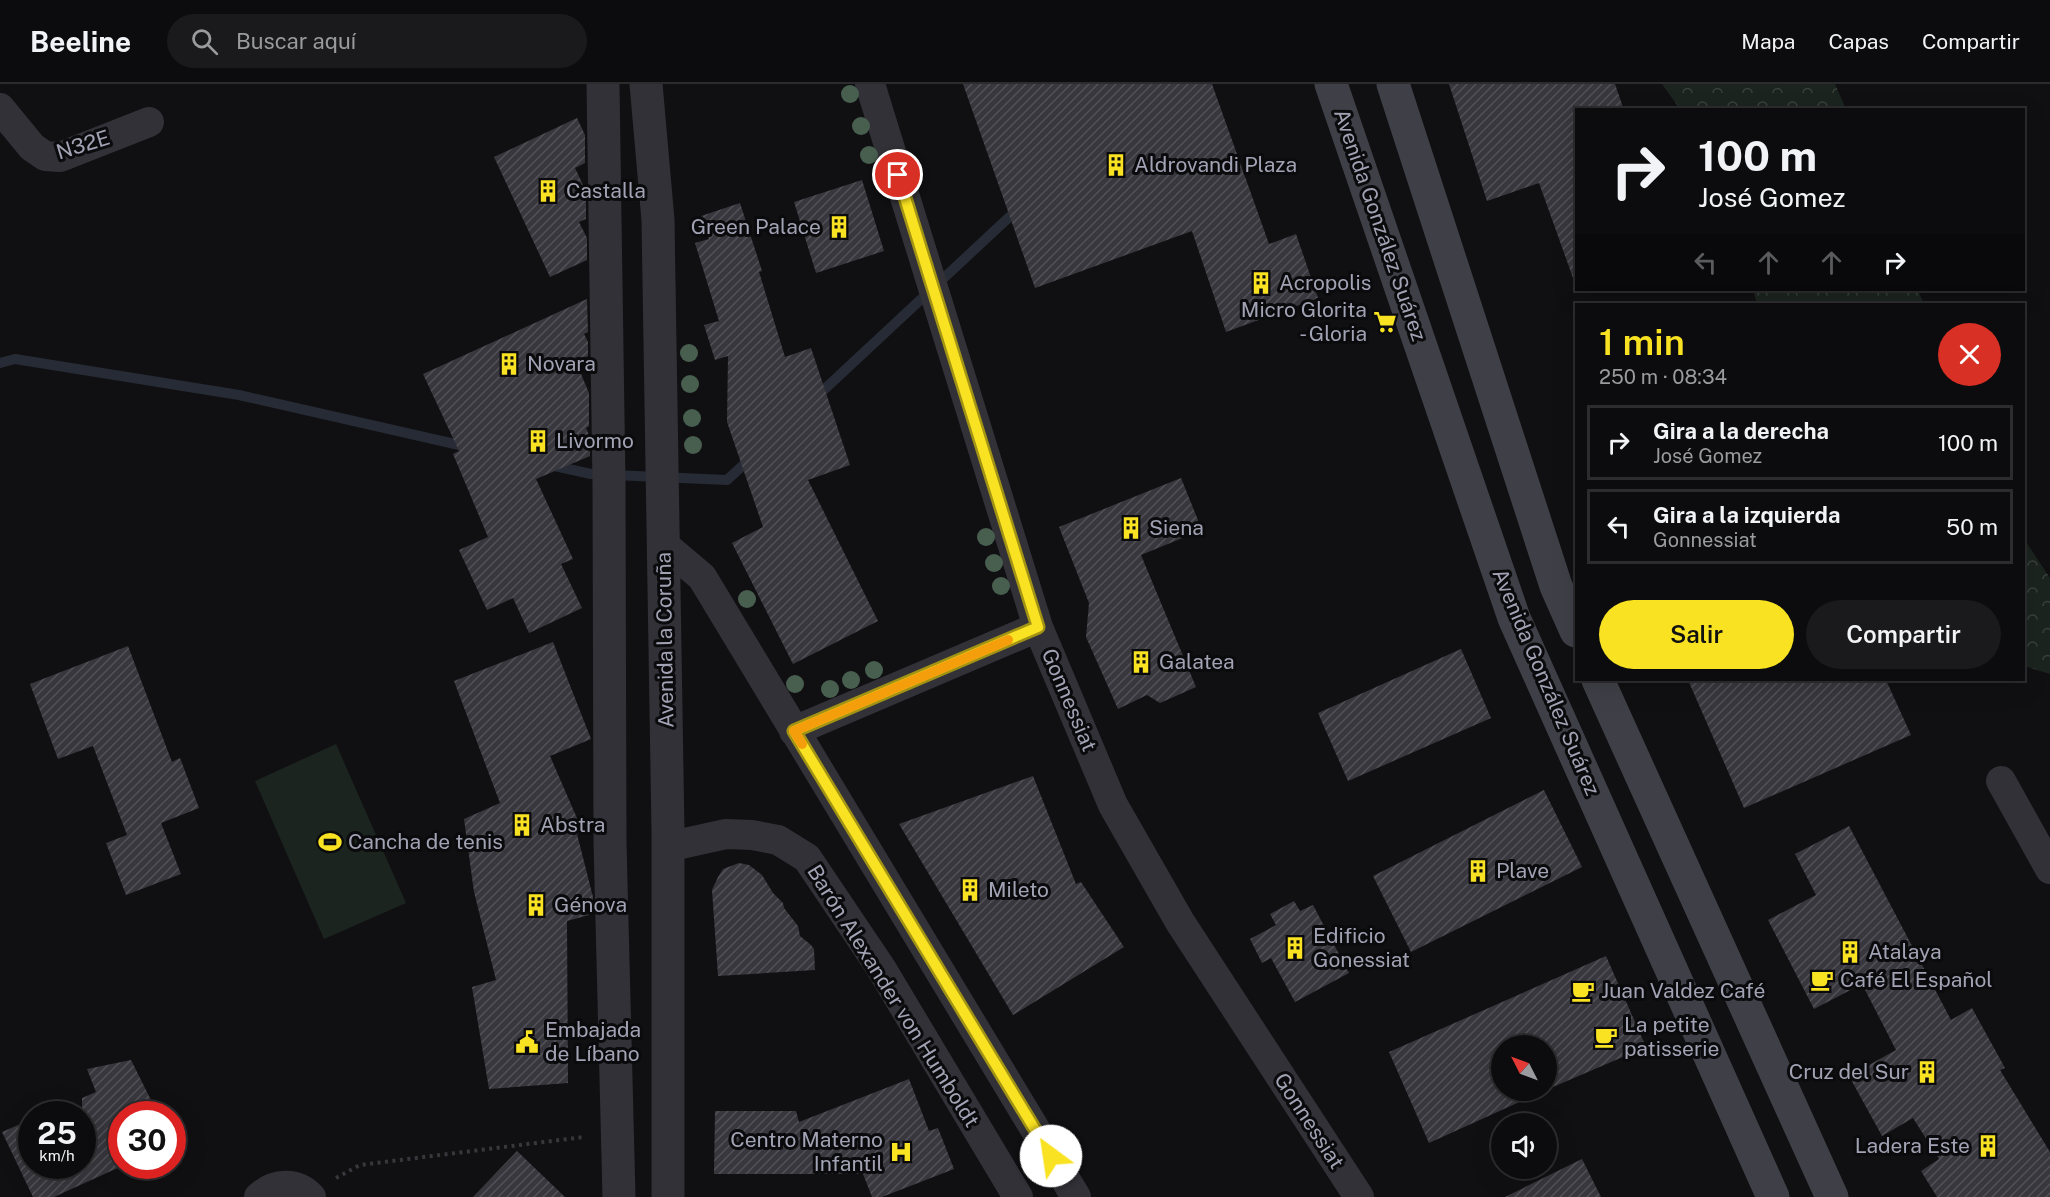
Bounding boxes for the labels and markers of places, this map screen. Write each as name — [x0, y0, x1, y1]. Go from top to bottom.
pin — [872, 149, 923, 200]
building icon: Aldrovandi Plaza — [1103, 152, 1129, 178]
place label: Aldrovandi Plaza — [1134, 152, 1297, 177]
building icon: Castalla — [535, 178, 561, 204]
place label: Castalla — [566, 178, 646, 203]
place label: Green Palace — [691, 214, 821, 239]
building icon: Green Palace — [826, 214, 852, 240]
building icon: Acropolis — [1248, 270, 1274, 296]
place label: Acropolis — [1279, 270, 1371, 295]
place label: Micro Glorita - Gloria — [1241, 297, 1367, 346]
supermarket icon: Micro Glorita - Gloria — [1372, 309, 1398, 335]
building icon: Novara — [496, 351, 522, 377]
place label: Novara — [527, 351, 596, 376]
building icon: Livormo — [525, 428, 551, 454]
place label: Livormo — [556, 428, 634, 453]
building icon: Siena — [1118, 515, 1144, 541]
place label: Siena — [1149, 515, 1204, 540]
building icon: Galatea — [1128, 649, 1154, 675]
place label: Galatea — [1159, 649, 1235, 674]
building icon: Abstra — [509, 812, 535, 838]
place label: Abstra — [540, 812, 605, 837]
sports icon: Cancha de tenis — [317, 829, 343, 855]
place label: Cancha de tenis — [348, 829, 503, 854]
building icon: Plave — [1465, 858, 1491, 884]
place label: Plave — [1496, 858, 1549, 883]
building icon: Mileto — [957, 877, 983, 903]
place label: Mileto — [988, 877, 1049, 902]
building icon: Génova — [523, 892, 549, 918]
place label: Génova — [554, 892, 627, 917]
place label: Edificio Gonessiat — [1313, 923, 1410, 972]
building icon: Edificio Gonessiat — [1282, 935, 1308, 961]
building icon: Atalaya — [1837, 939, 1863, 965]
place label: Atalaya — [1868, 939, 1942, 964]
cafe icon: Café El Español — [1809, 967, 1835, 993]
place label: Café El Español — [1840, 967, 1993, 992]
cafe icon: Juan Valdez Café — [1570, 978, 1596, 1004]
place label: Juan Valdez Café — [1601, 978, 1765, 1003]
place label: La petite patisserie — [1624, 1012, 1719, 1061]
place label: Embajada de Líbano — [545, 1017, 641, 1066]
cafe icon: La petite patisserie — [1593, 1024, 1619, 1050]
public building icon: Embajada de Líbano — [514, 1029, 540, 1055]
place label: Cruz del Sur — [1789, 1059, 1909, 1084]
building icon: Cruz del Sur — [1914, 1059, 1940, 1085]
place label: Centro Materno Infantil — [730, 1127, 883, 1176]
place label: Ladera Este — [1855, 1133, 1970, 1158]
building icon: Ladera Este — [1975, 1133, 2001, 1159]
hospital icon: Centro Materno Infantil — [888, 1139, 914, 1165]

